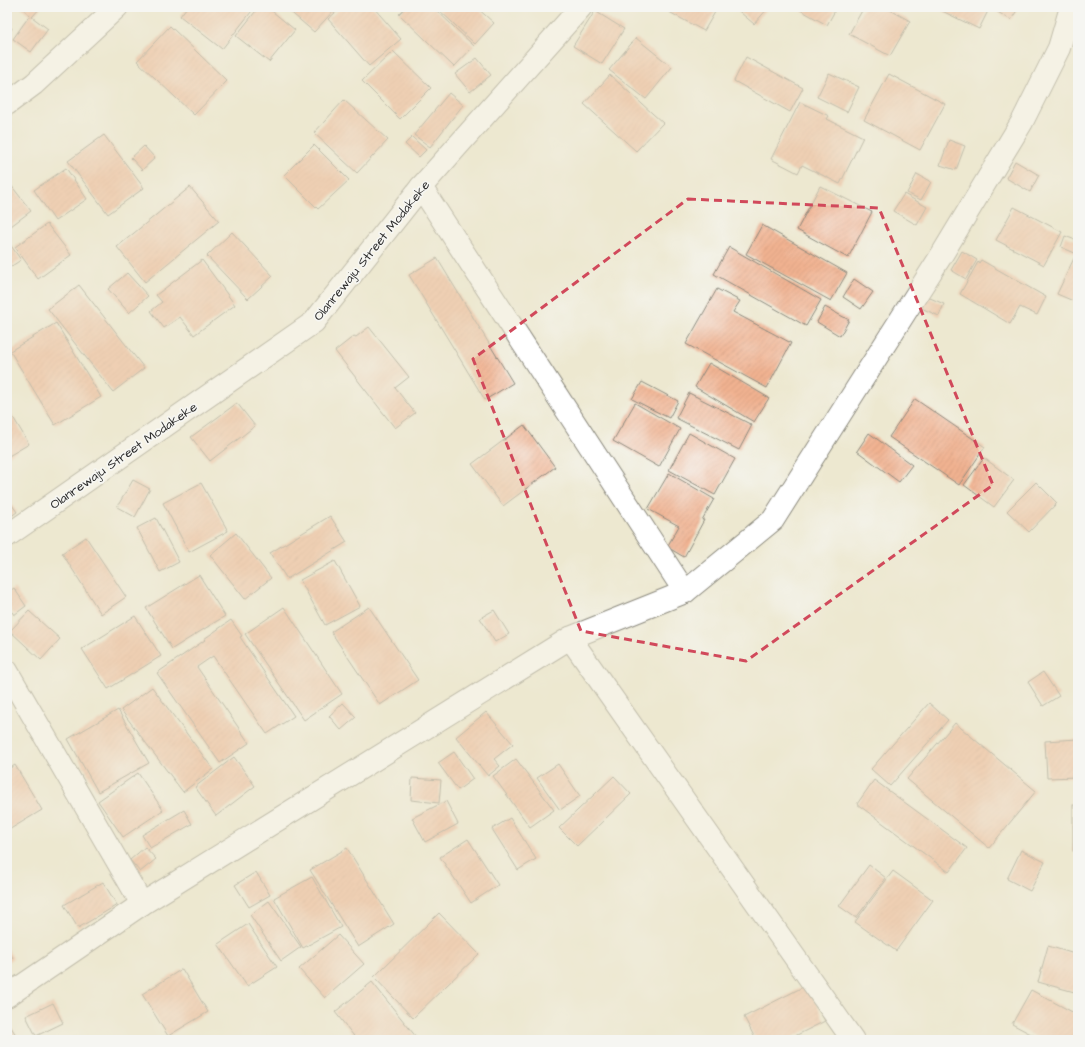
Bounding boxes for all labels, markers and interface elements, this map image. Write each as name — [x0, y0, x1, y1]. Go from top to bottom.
street label: Olanrewaju Street Modakeke — [309, 177, 434, 325]
street label: Olanrewaju Street Modakeke — [46, 398, 201, 514]

